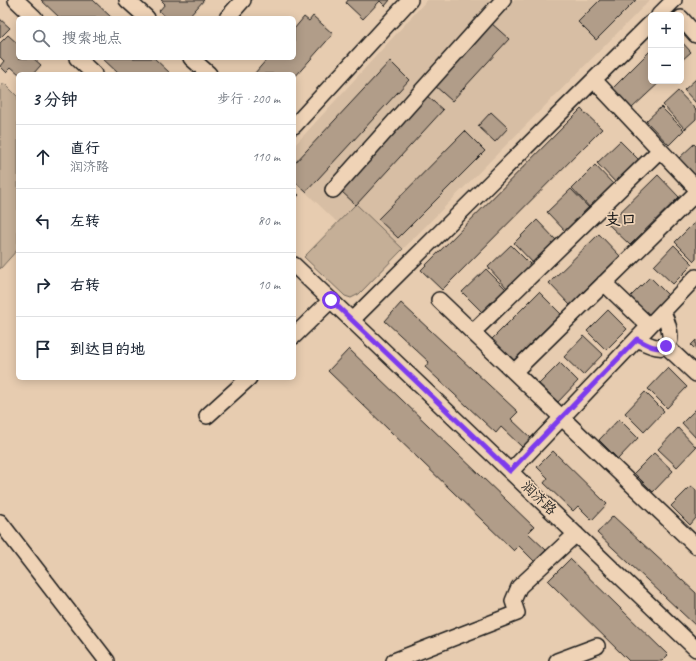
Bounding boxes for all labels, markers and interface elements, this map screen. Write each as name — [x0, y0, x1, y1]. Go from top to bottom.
map controls — [648, 12, 684, 84]
button: + — [648, 12, 684, 48]
search box — [16, 16, 296, 60]
icon: search — [30, 27, 52, 49]
text: 搜索地点 — [62, 29, 122, 48]
button: − — [648, 48, 684, 84]
text: 3 分钟 — [32, 89, 78, 110]
text: 步行 · 200 m — [217, 91, 280, 107]
text: 直行 — [70, 139, 100, 158]
icon: ahead — [32, 146, 54, 168]
text: 110 m — [252, 149, 280, 165]
text: 润济路 — [70, 159, 109, 175]
icon: left — [32, 210, 54, 232]
district label: 支口 — [605, 210, 637, 230]
text: 左转 — [70, 212, 100, 231]
text: 80 m — [258, 213, 280, 229]
icon: right — [32, 274, 54, 296]
text: 右转 — [70, 276, 100, 295]
text: 10 m — [258, 277, 280, 293]
route start — [322, 291, 340, 309]
route end — [657, 337, 675, 355]
icon: arrive — [32, 338, 54, 360]
text: 到达目的地 — [70, 340, 145, 359]
street label: 润济路 — [518, 477, 560, 519]

